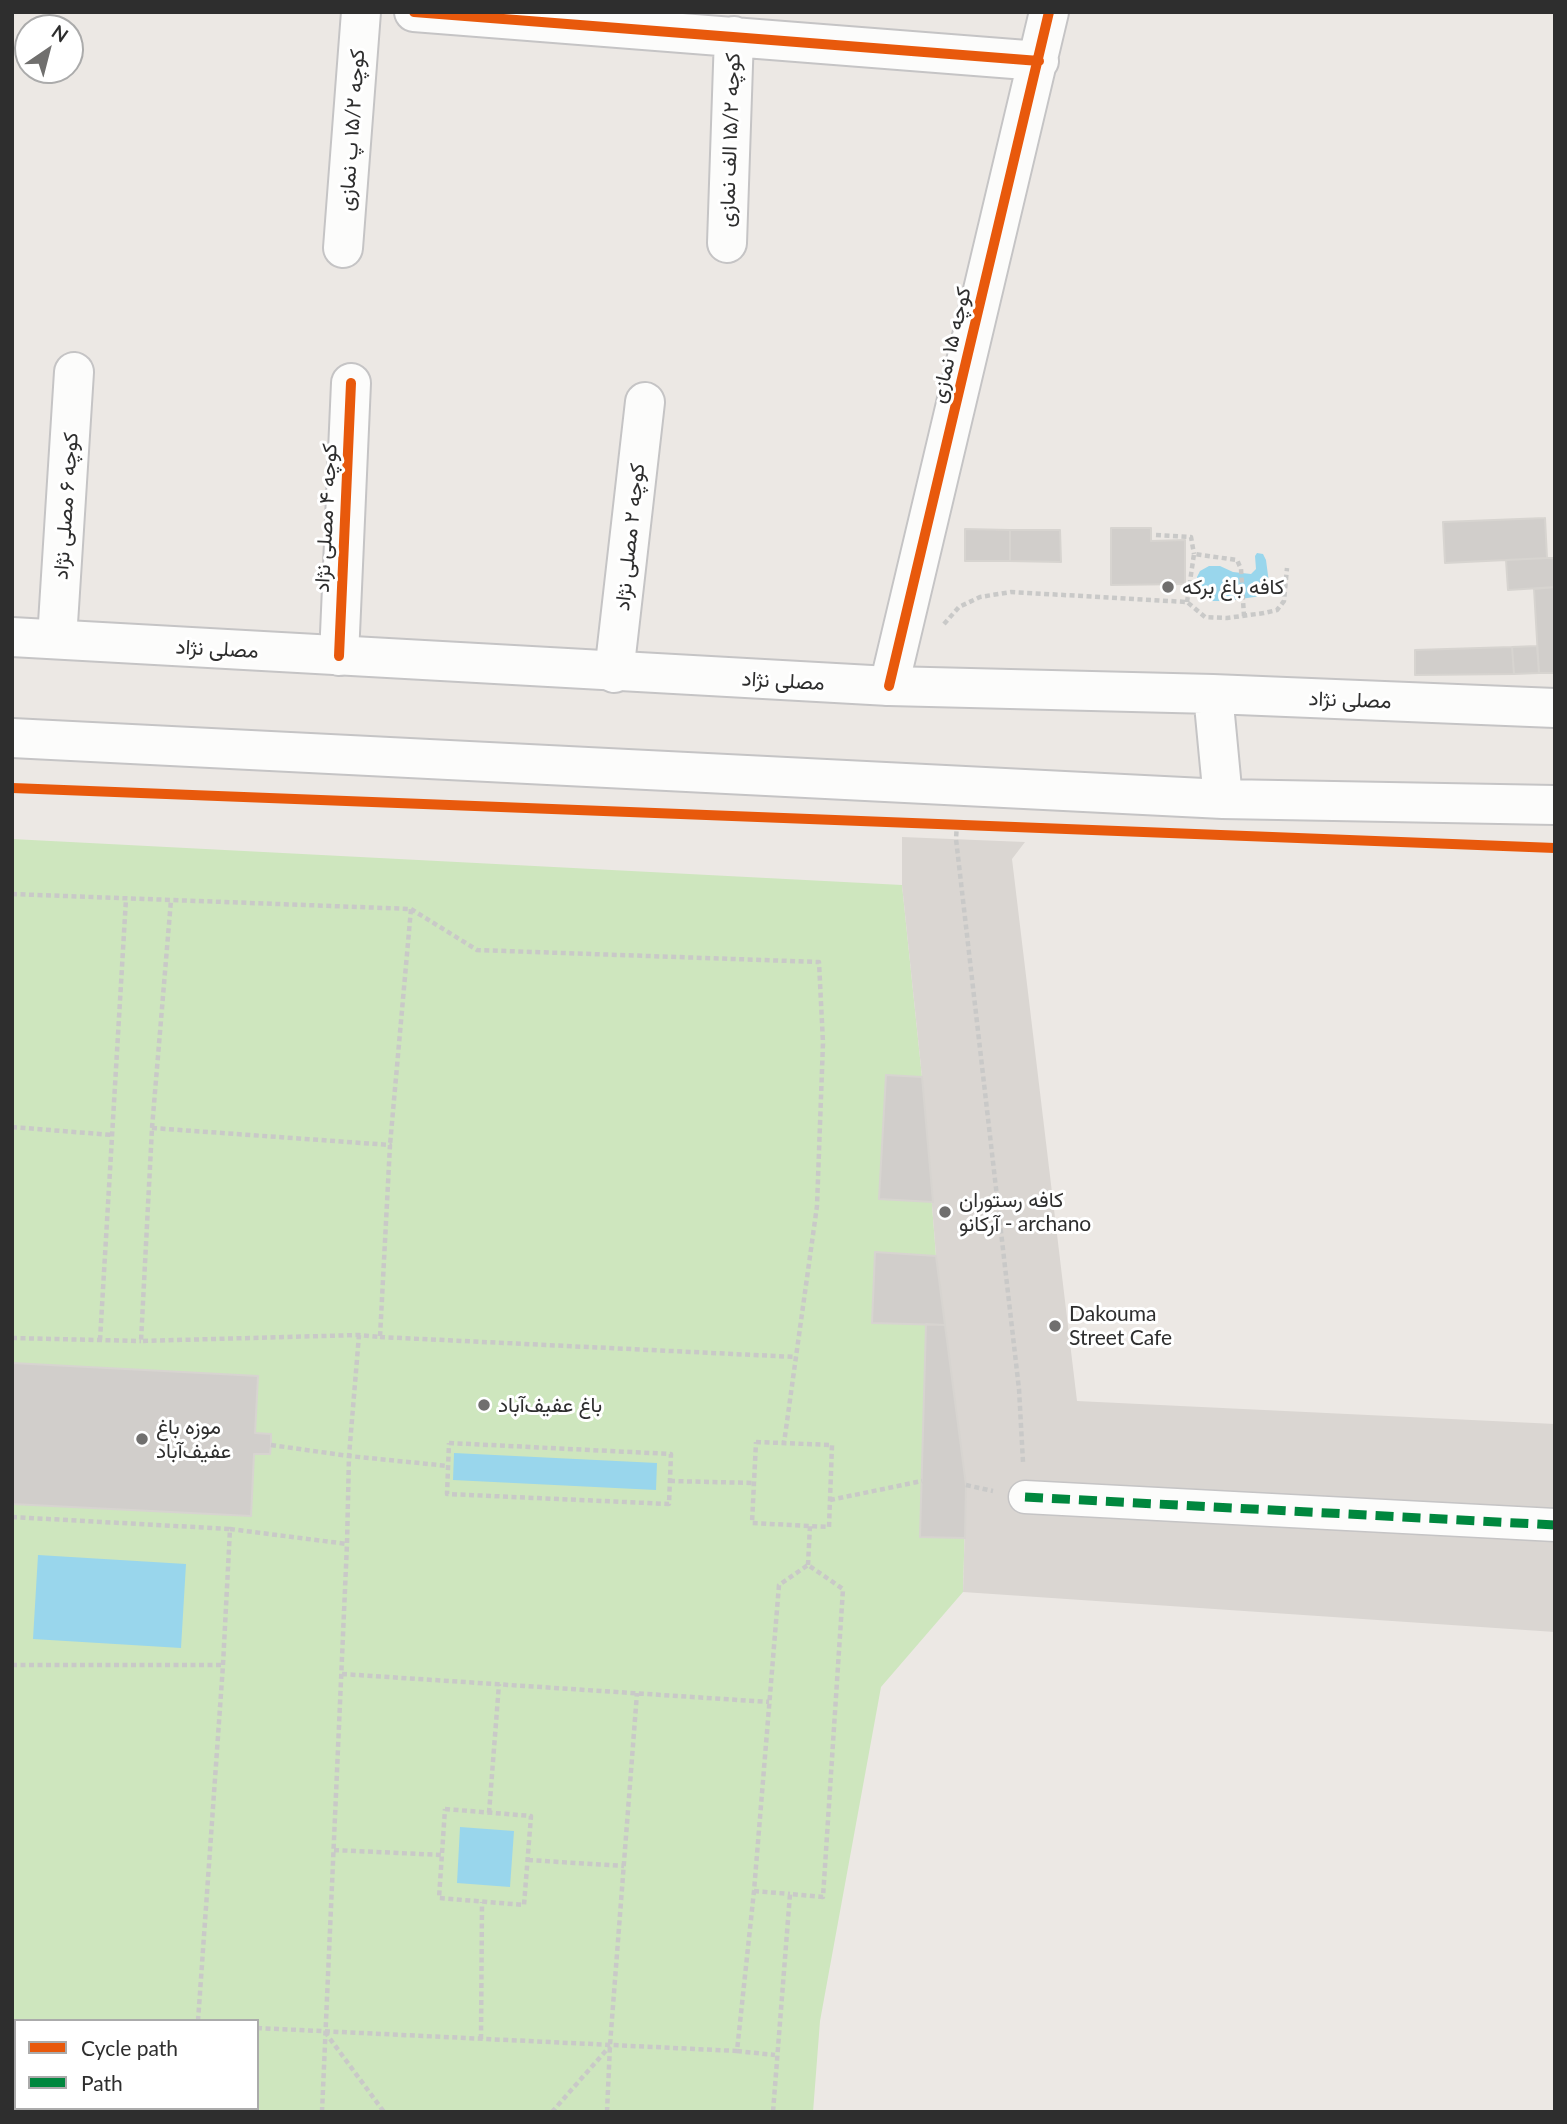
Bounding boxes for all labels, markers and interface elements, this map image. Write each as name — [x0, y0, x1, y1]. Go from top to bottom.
north arrow — [14, 14, 84, 84]
text: N — [48, 19, 73, 47]
street label: کوچه ۱۵/۲ پ نمازی — [334, 48, 370, 212]
street label: کوچه ۱۵/۲ الف نمازی — [714, 52, 746, 228]
street label: کوچه ۱۵ نمازی — [925, 285, 977, 405]
street label: کوچه ۶ مصلی نژاد — [48, 431, 84, 581]
street label: کوچه ۴ مصلی نژاد — [310, 443, 342, 593]
street label: کوچه ۲ مصلی نژاد — [610, 462, 650, 612]
place label: کافه باغ برکه — [1182, 574, 1284, 600]
marker: کافه باغ برکه — [1160, 579, 1176, 595]
street label: مصلی نژاد — [175, 634, 259, 664]
street label: مصلی نژاد — [741, 666, 825, 696]
street label: مصلی نژاد — [1308, 686, 1392, 714]
place label: کافه رستوران آرکانو - archano — [959, 1187, 1091, 1237]
marker: کافه رستوران آرکانو - archano — [937, 1204, 953, 1220]
place label: Dakouma Street Cafe — [1069, 1301, 1172, 1351]
marker: Dakouma Street Cafe — [1047, 1318, 1063, 1334]
place label: باغ عفیف‌آباد — [498, 1392, 602, 1418]
marker: باغ عفیف‌آباد — [476, 1397, 492, 1413]
place label: موزه باغ عفیف‌آباد — [156, 1414, 231, 1464]
marker: موزه باغ عفیف‌آباد — [134, 1431, 150, 1447]
legend — [14, 2019, 259, 2110]
text: Cycle path — [81, 2035, 178, 2060]
text: Path — [81, 2070, 123, 2095]

